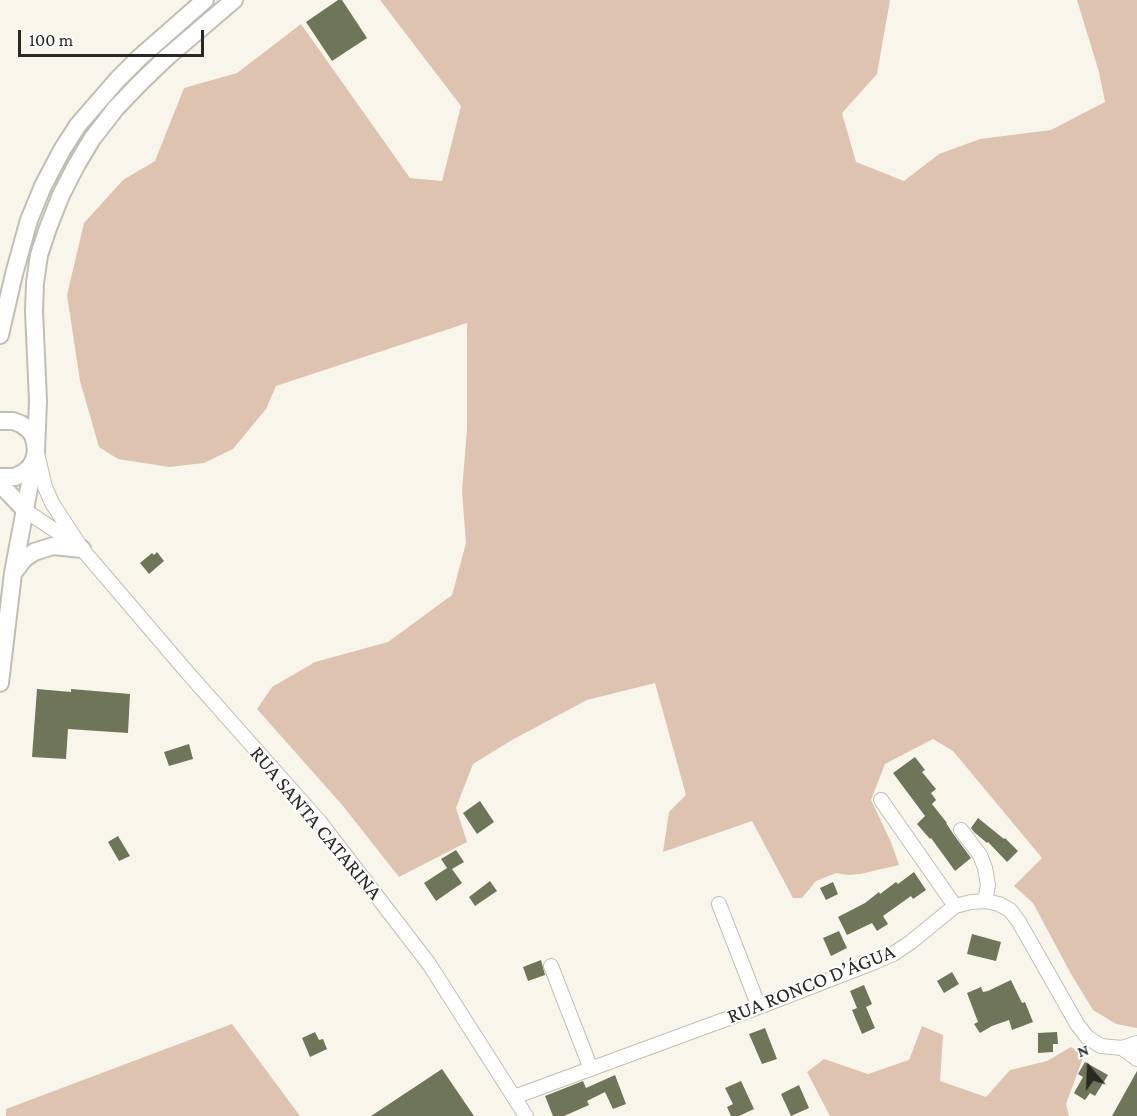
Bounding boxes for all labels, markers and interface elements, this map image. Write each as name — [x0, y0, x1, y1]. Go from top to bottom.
scale bar — [21, 18, 207, 56]
text: 100 m — [29, 30, 73, 50]
street label: RUA SANTA CATARINA — [245, 741, 387, 905]
street label: RUA RONCO D’ÁGUA — [723, 939, 899, 1029]
north arrow — [1059, 1038, 1119, 1098]
text: N — [1075, 1041, 1091, 1060]

